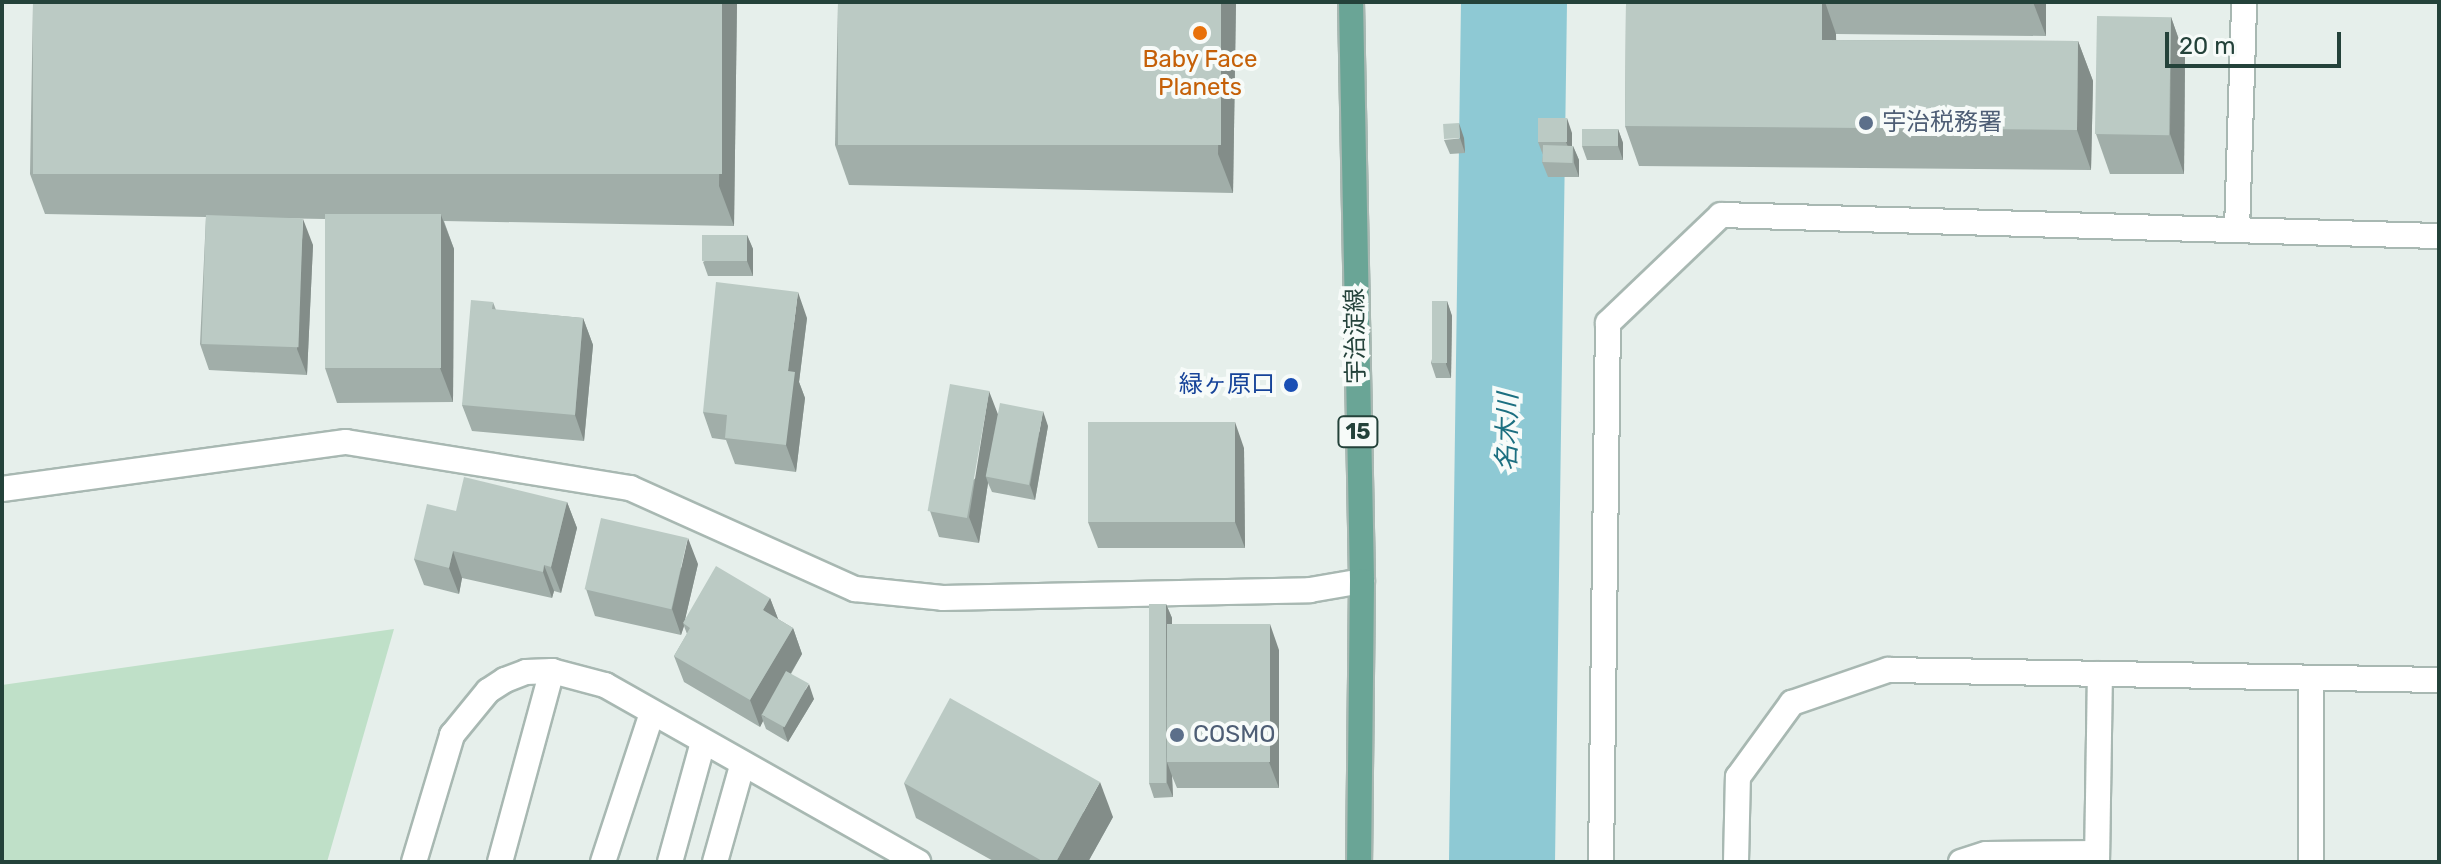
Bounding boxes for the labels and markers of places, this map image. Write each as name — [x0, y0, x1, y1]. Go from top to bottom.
marker: Baby Face Planets — [1191, 24, 1209, 42]
place label: Baby Face Planets — [1142, 46, 1258, 102]
place label: 宇治税務署 — [1882, 109, 2002, 137]
marker: 宇治税務署 — [1857, 114, 1875, 132]
place label: 緑ヶ原口 — [1179, 371, 1275, 399]
marker: 緑ヶ原口 — [1282, 376, 1300, 394]
place label: COSMO — [1193, 721, 1275, 749]
marker: COSMO — [1168, 726, 1186, 744]

